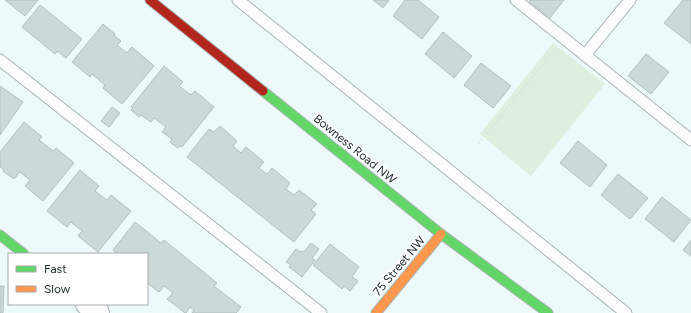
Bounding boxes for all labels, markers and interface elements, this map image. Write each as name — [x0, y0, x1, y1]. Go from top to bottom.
street label: Bowness Road NW — [311, 111, 400, 187]
street label: 75 Street NW — [370, 233, 428, 299]
legend — [8, 253, 148, 305]
text: Fast — [44, 262, 67, 276]
text: Slow — [44, 282, 71, 296]

